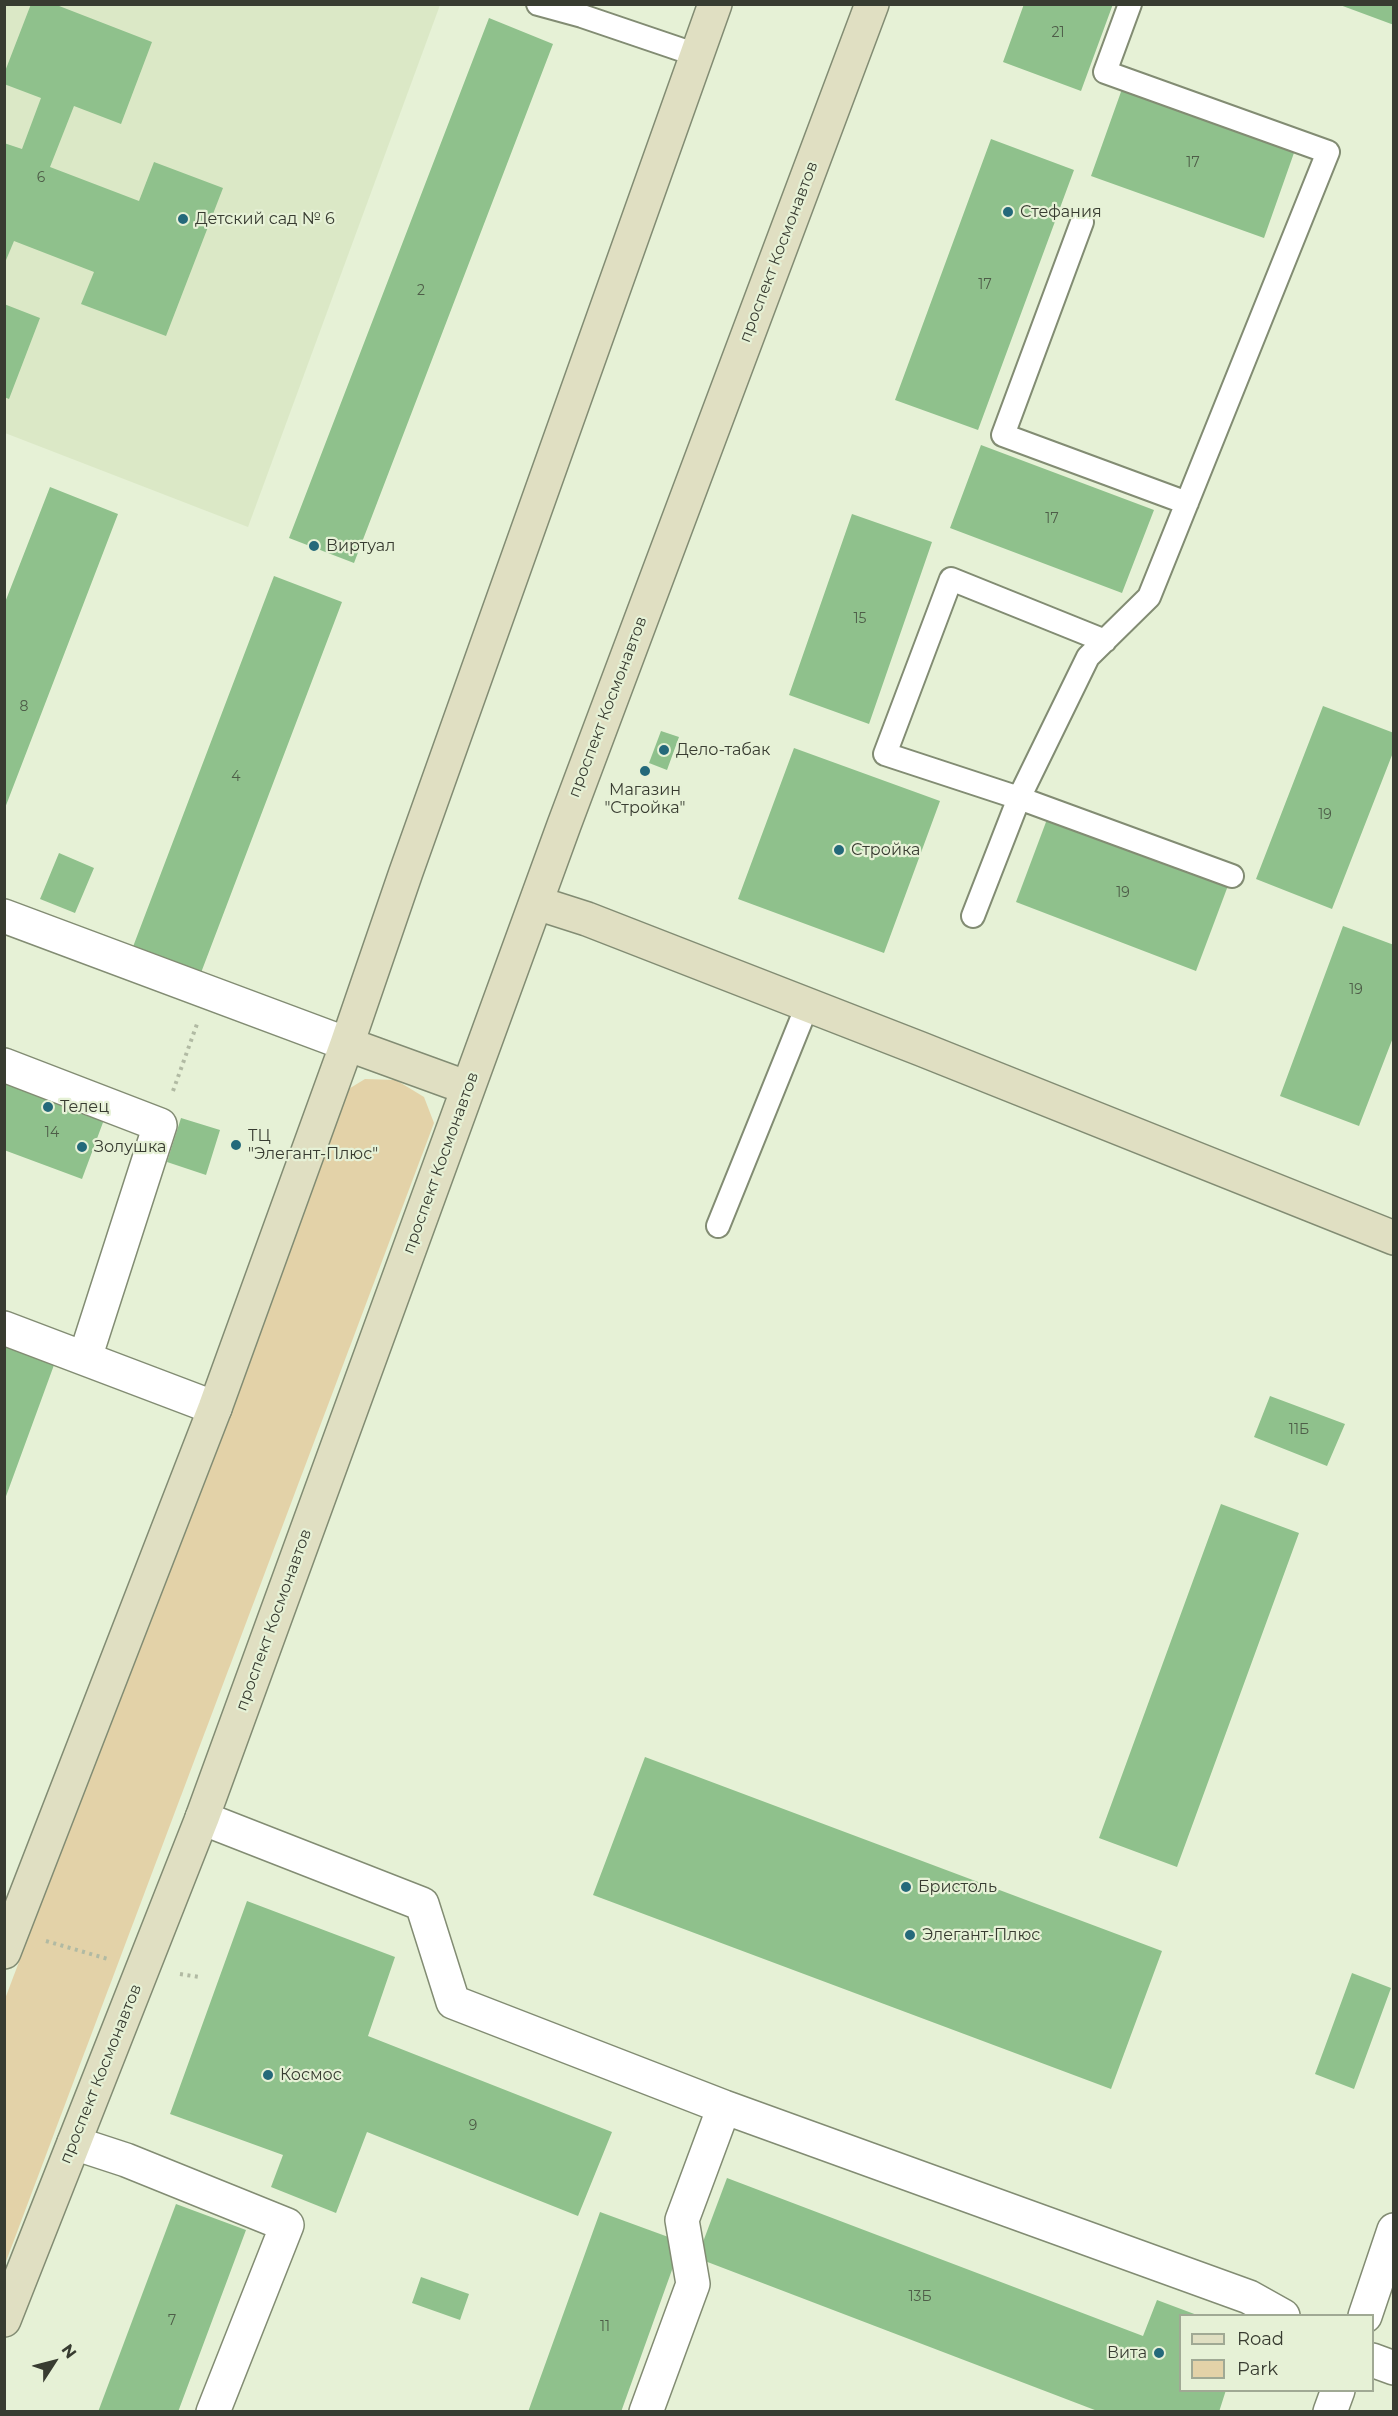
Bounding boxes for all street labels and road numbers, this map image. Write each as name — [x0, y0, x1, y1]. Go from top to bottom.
street label: проспект Космонавтов — [736, 159, 822, 345]
street label: проспект Космонавтов — [565, 614, 651, 800]
street label: проспект Космонавтов — [399, 1069, 483, 1257]
street label: проспект Космонавтов — [232, 1526, 316, 1714]
street label: проспект Космонавтов — [56, 1981, 146, 2167]

